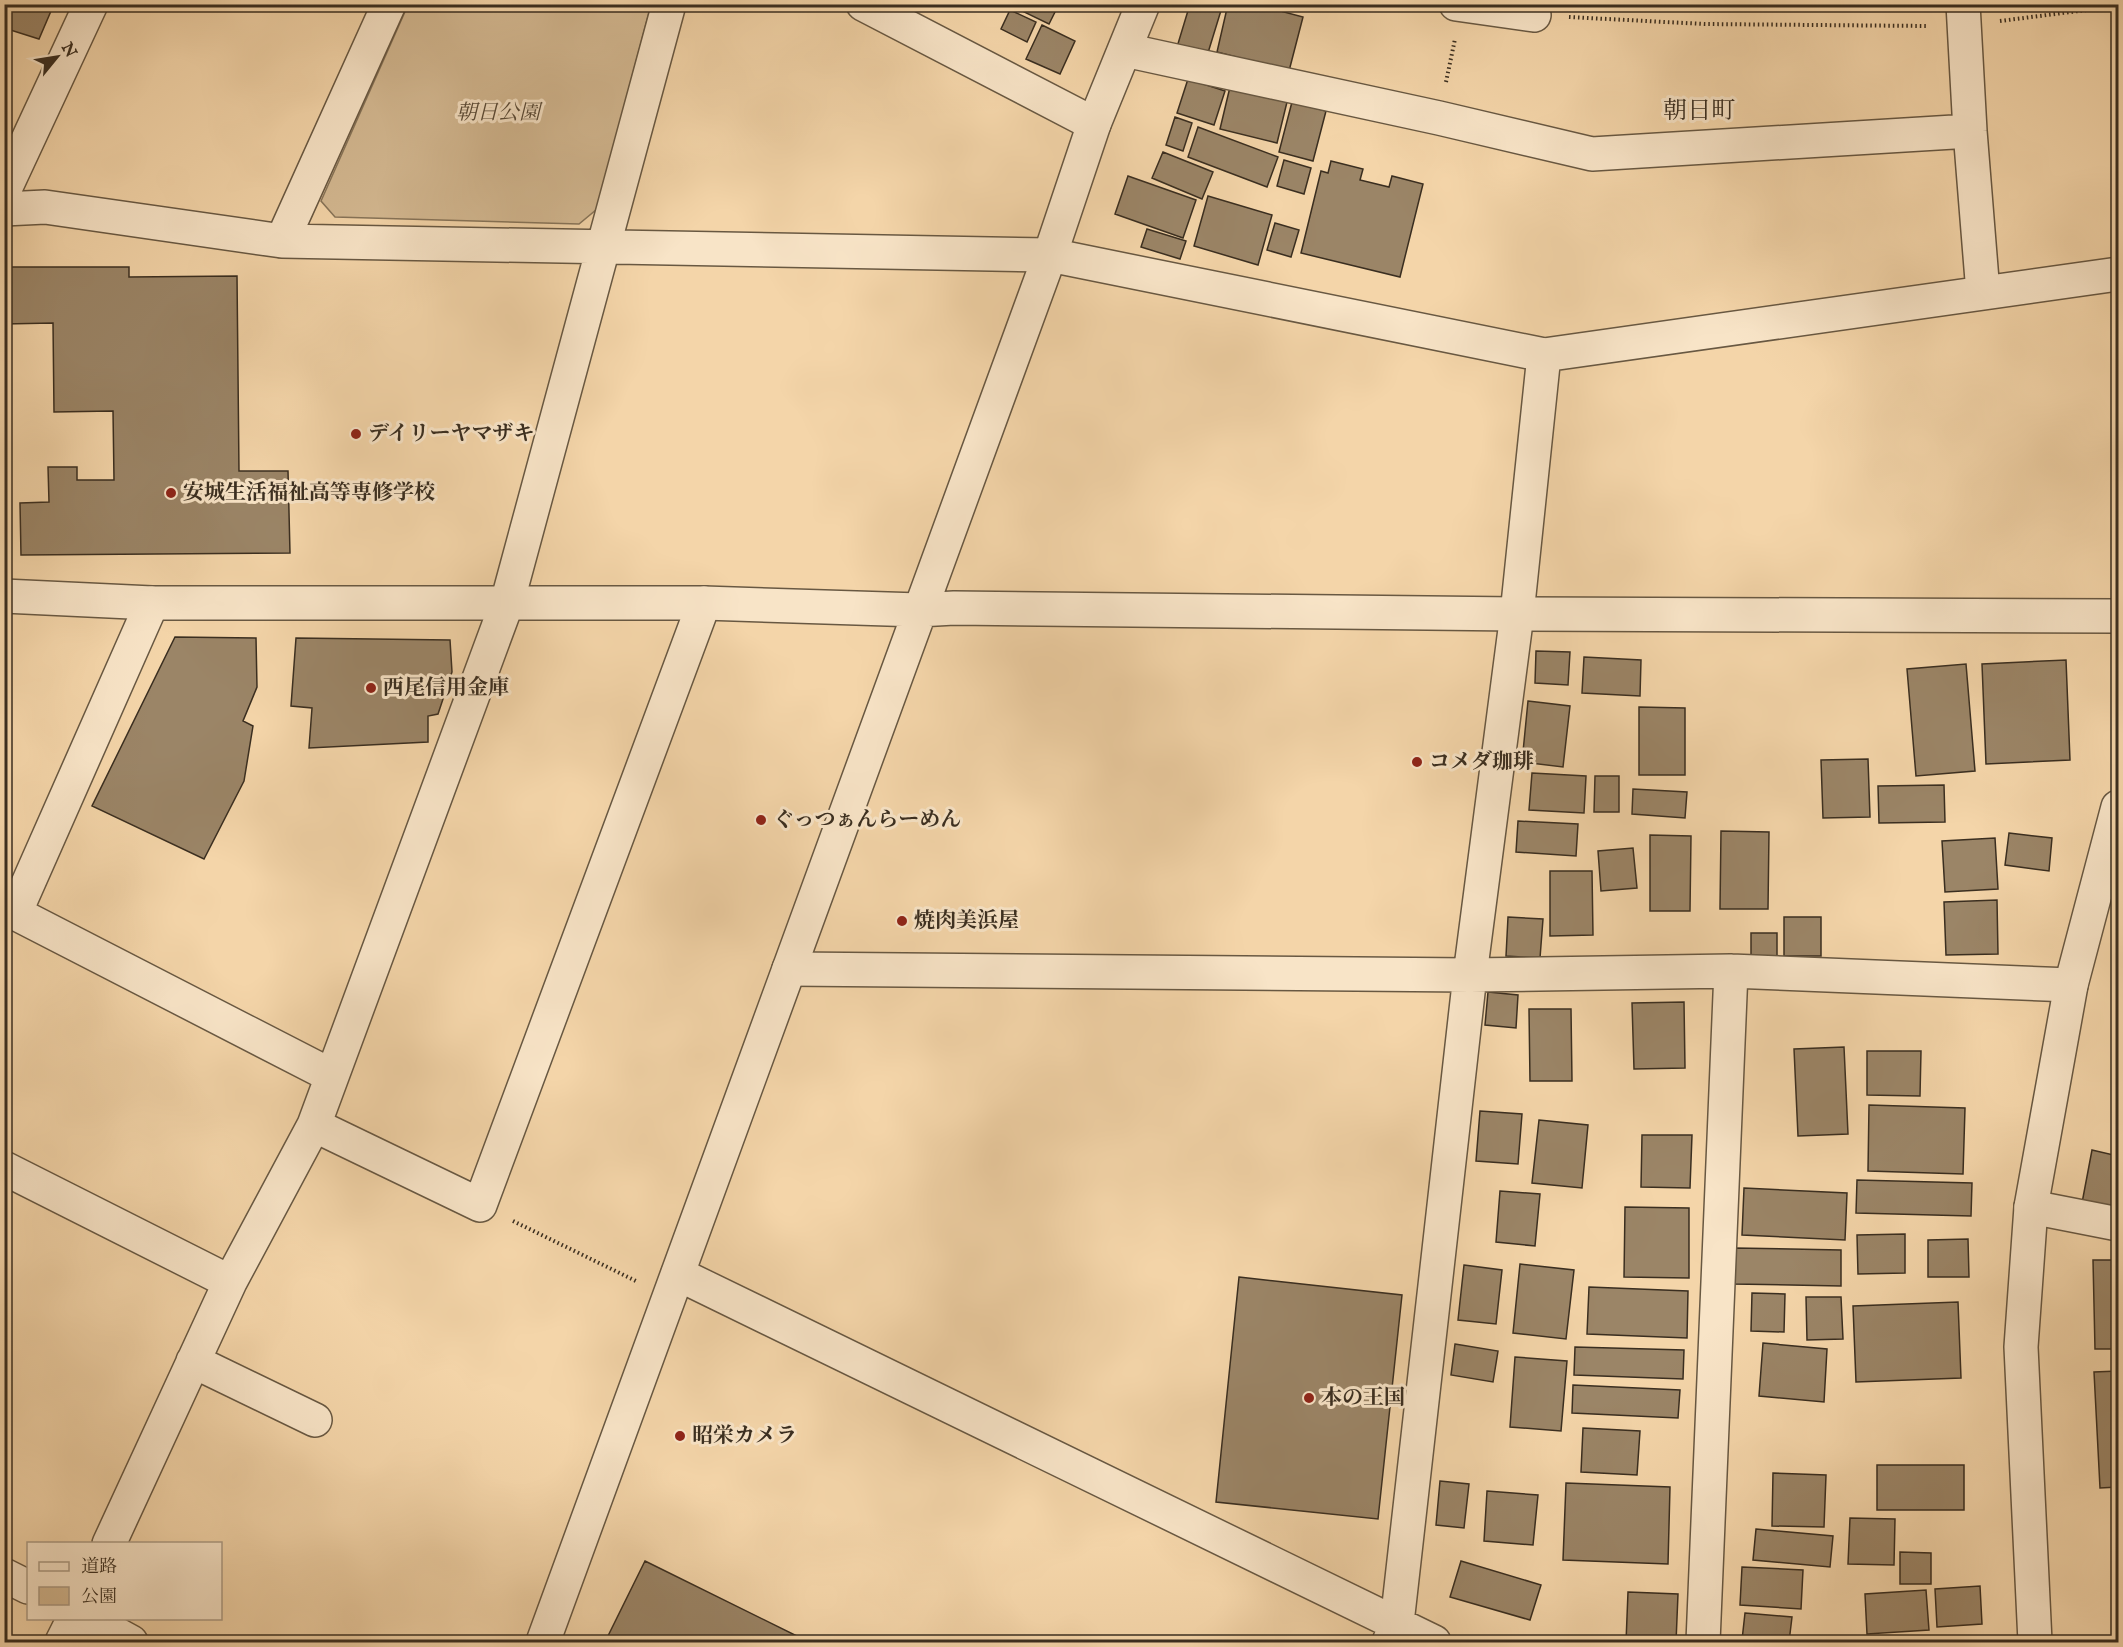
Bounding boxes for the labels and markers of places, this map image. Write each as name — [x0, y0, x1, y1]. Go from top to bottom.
place label: デイリーヤマザキ — [368, 421, 535, 448]
marker: デイリーヤマザキ — [349, 427, 363, 441]
place label: 安城生活福祉高等専修学校 — [183, 480, 435, 507]
marker: 安城生活福祉高等専修学校 — [164, 486, 178, 500]
place label: 西尾信用金庫 — [383, 675, 509, 702]
marker: 西尾信用金庫 — [364, 681, 378, 695]
place label: コメダ珈琲 — [1429, 749, 1534, 776]
marker: コメダ珈琲 — [1410, 755, 1424, 769]
place label: ぐっつぁんらーめん — [773, 807, 961, 834]
marker: ぐっつぁんらーめん — [754, 813, 768, 827]
place label: 焼肉美浜屋 — [914, 908, 1019, 935]
marker: 焼肉美浜屋 — [895, 914, 909, 928]
place label: 本の王国 — [1321, 1385, 1405, 1412]
marker: 本の王国 — [1302, 1391, 1316, 1405]
place label: 昭栄カメラ — [692, 1423, 797, 1450]
marker: 昭栄カメラ — [673, 1429, 687, 1443]

